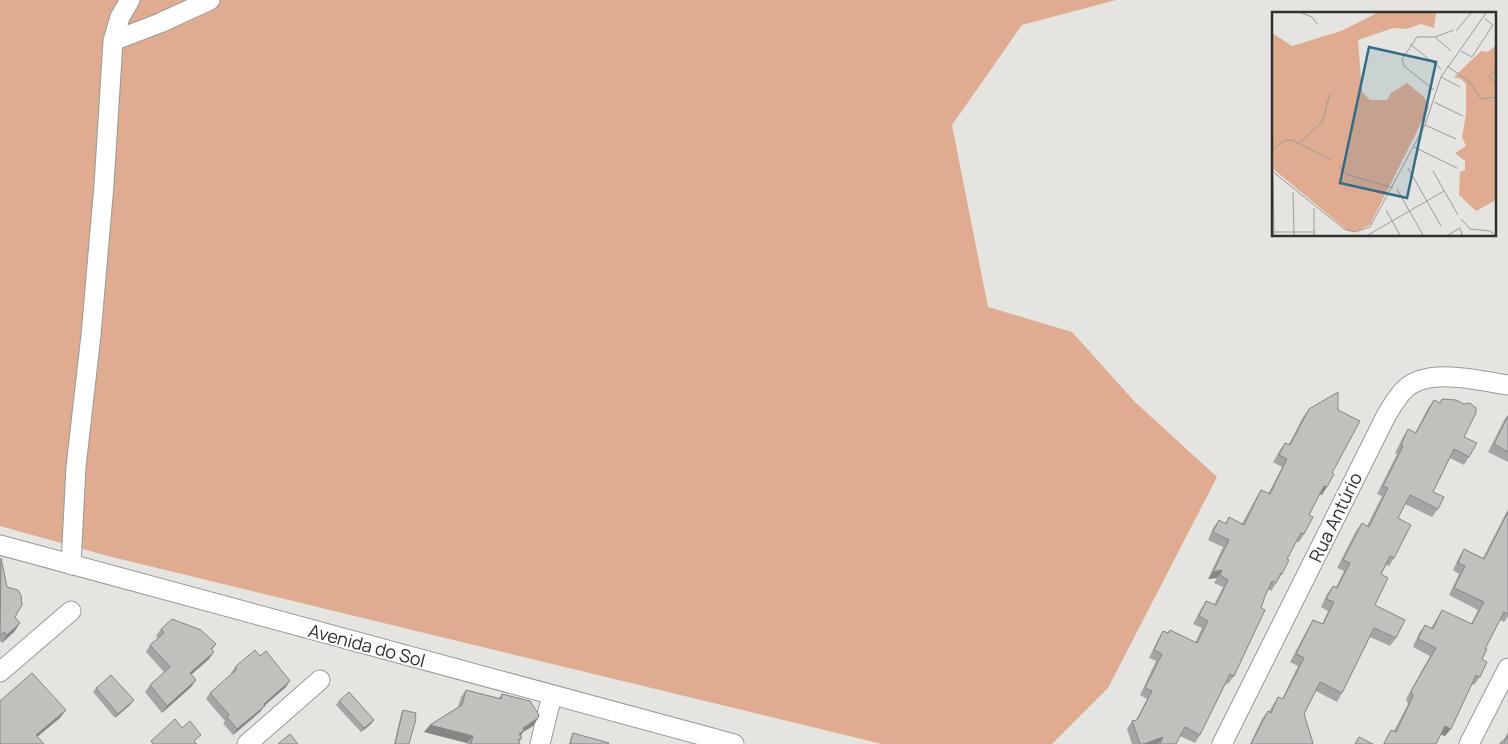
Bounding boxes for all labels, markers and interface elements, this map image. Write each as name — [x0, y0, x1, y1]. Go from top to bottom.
inset map — [1272, 12, 1496, 236]
street label: Rua Antúrio — [1303, 468, 1367, 566]
street label: Avenida do Sol — [306, 618, 428, 672]

